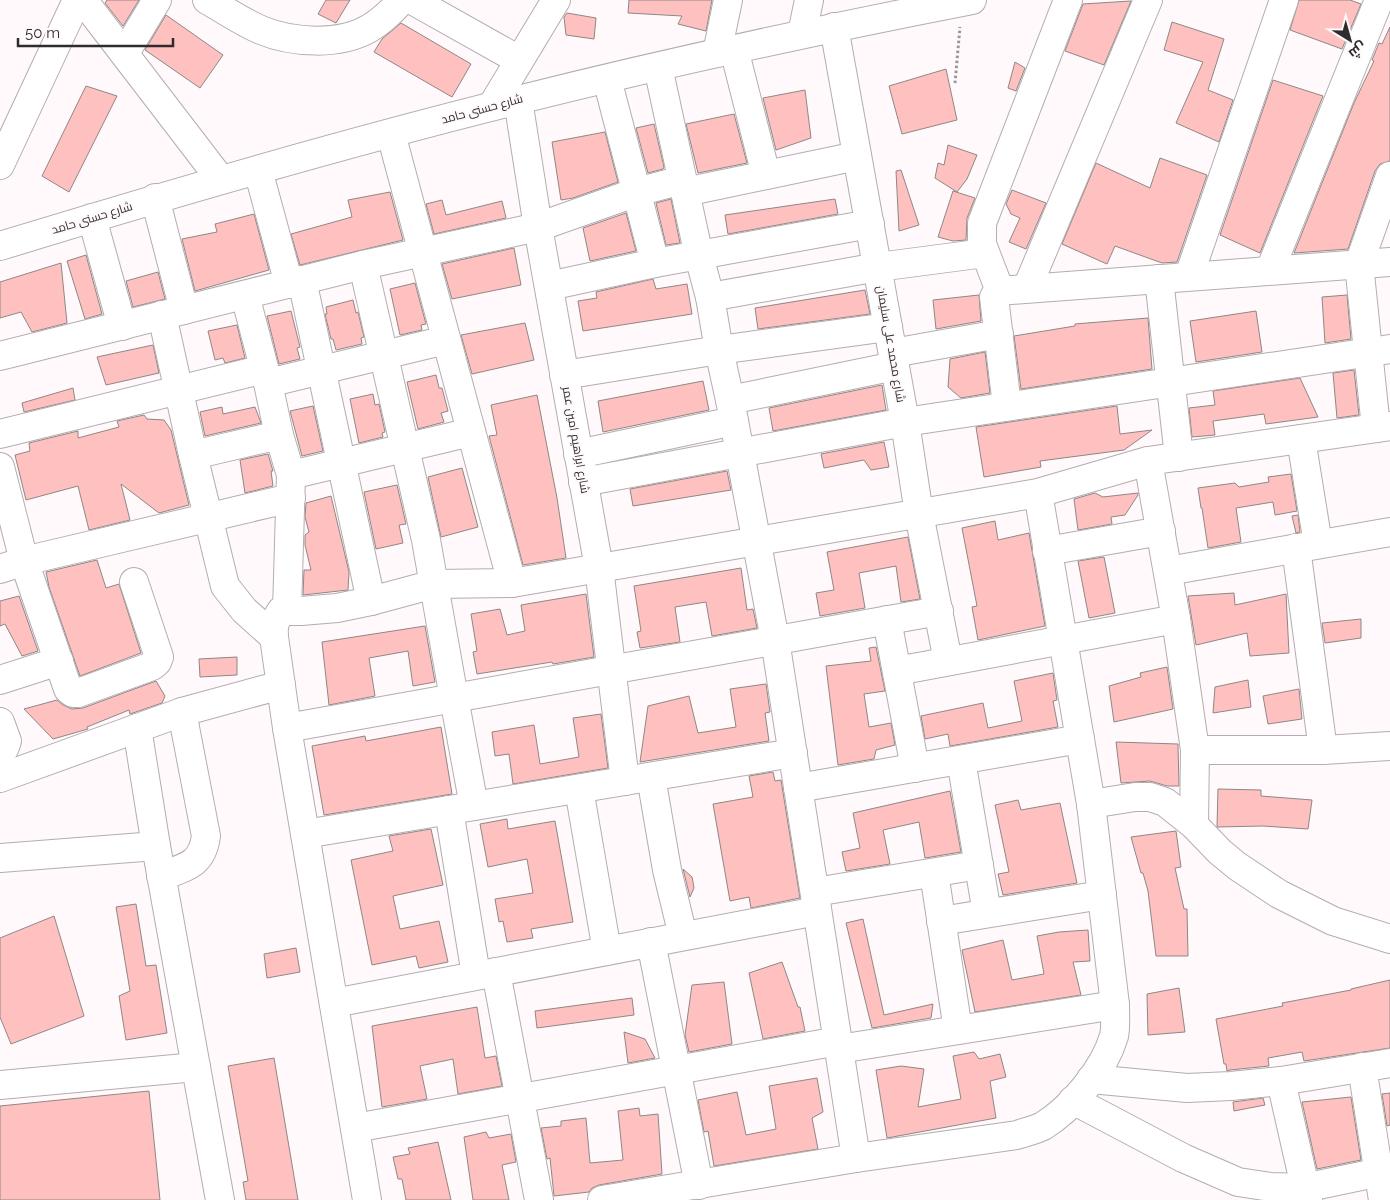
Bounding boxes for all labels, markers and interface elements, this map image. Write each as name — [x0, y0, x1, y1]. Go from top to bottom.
scale bar — [18, 15, 172, 47]
north arrow — [1325, 15, 1375, 65]
text: 50 m — [25, 24, 60, 42]
text: ش — [1345, 38, 1370, 62]
street label: شارع حسنى حامد — [440, 91, 525, 128]
street label: شارع حسنى حامد — [50, 199, 135, 238]
street label: شارع محمد على سليمان — [873, 284, 908, 404]
street label: شارع ابراهيم امين عمر — [559, 384, 592, 495]

